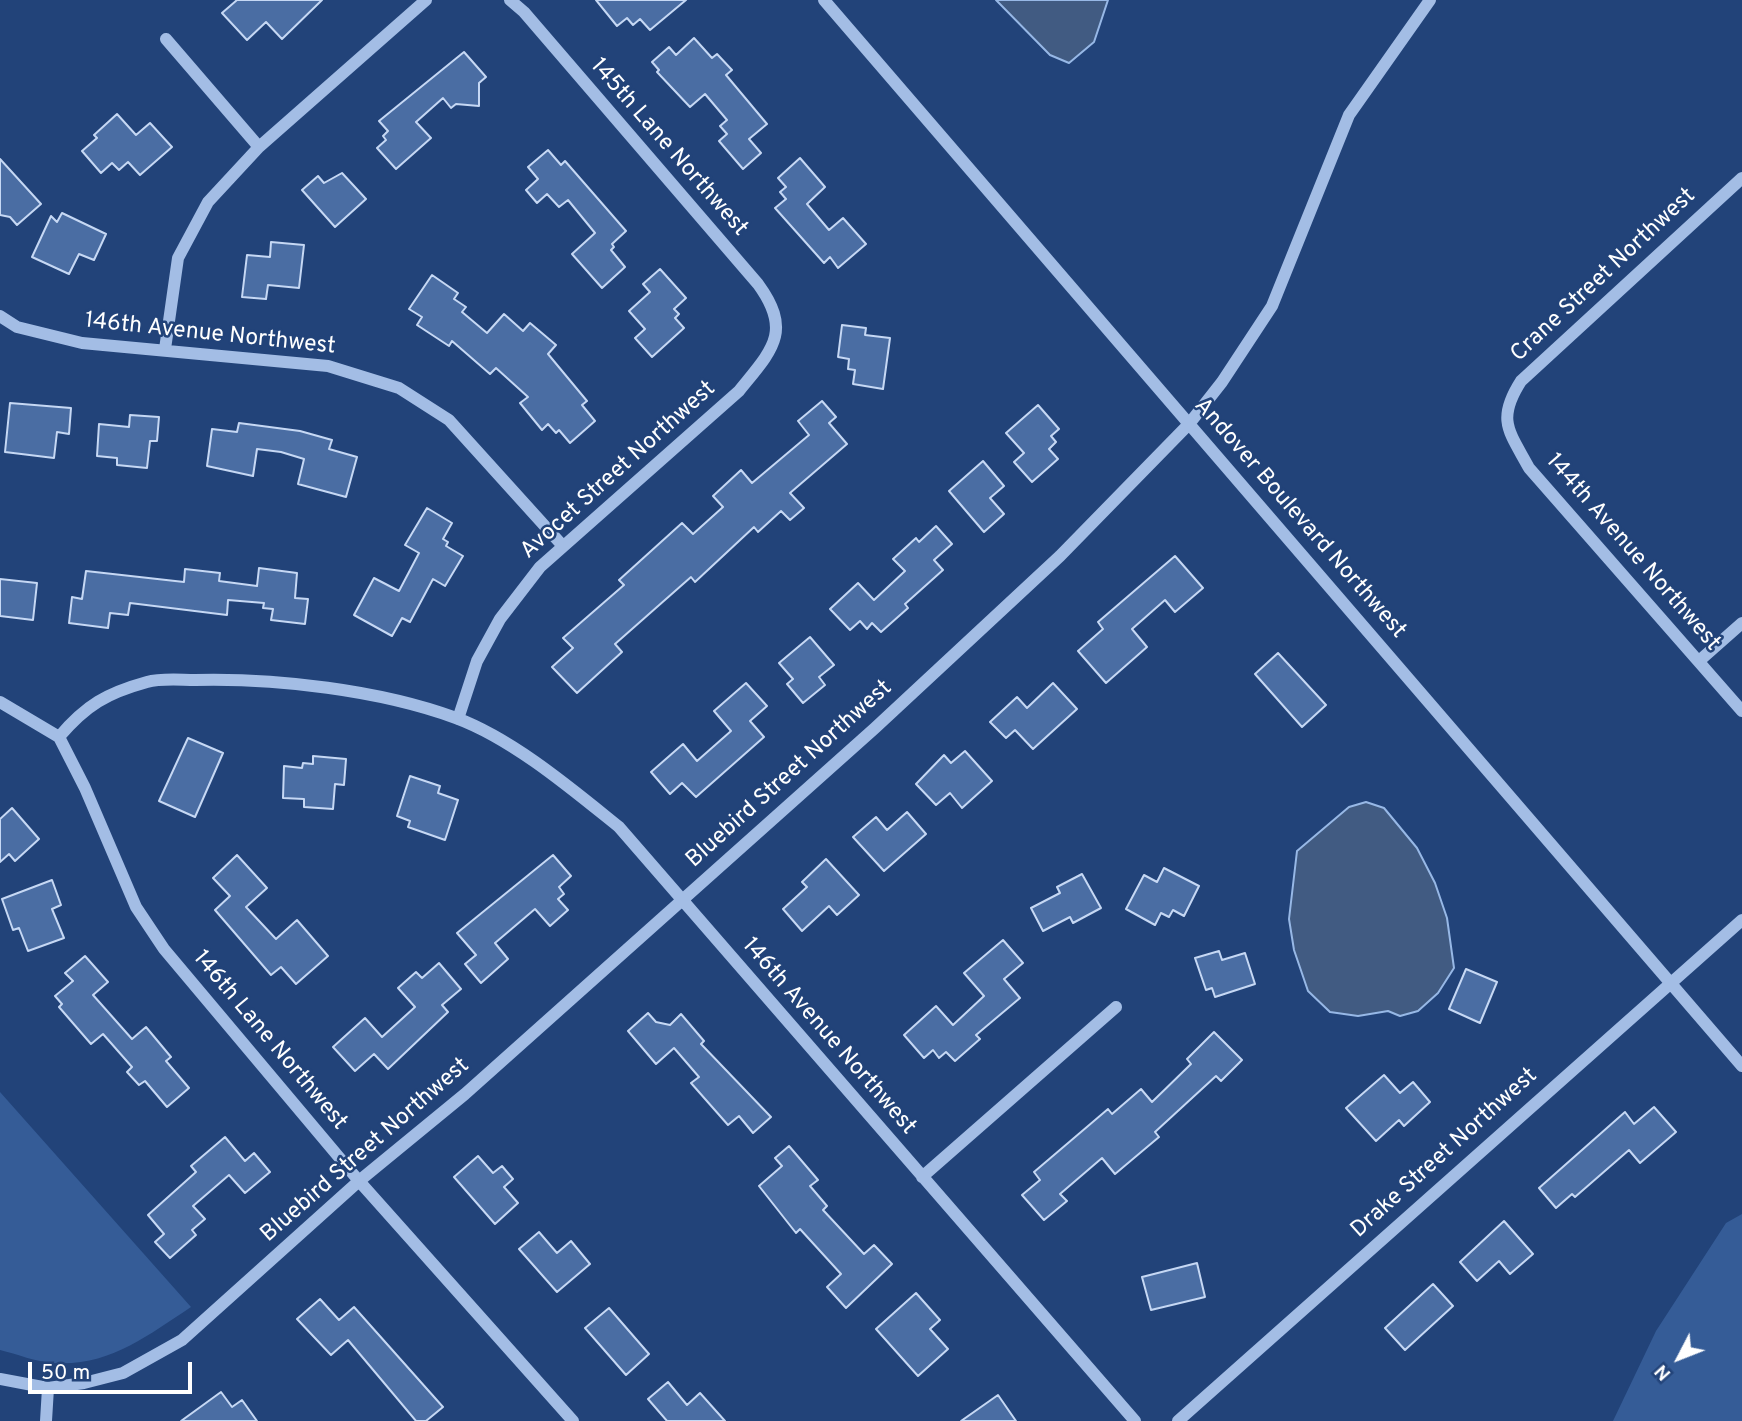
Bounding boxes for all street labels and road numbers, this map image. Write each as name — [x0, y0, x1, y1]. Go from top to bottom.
street label: 145th Lane Northwest — [583, 53, 753, 243]
street label: Crane Street Northwest — [1506, 183, 1702, 369]
street label: 146th Avenue Northwest — [83, 308, 337, 362]
street label: Avocet Street Northwest — [516, 376, 722, 566]
street label: Andover Boulevard Northwest — [1187, 393, 1411, 645]
street label: 144th Avenue Northwest — [1539, 449, 1725, 657]
street label: Bluebird Street Northwest — [681, 675, 899, 875]
street label: 146th Avenue Northwest — [735, 933, 921, 1141]
street label: 146th Lane Northwest — [186, 946, 352, 1136]
street label: Bluebird Street Northwest — [256, 1053, 476, 1249]
street label: Drake Street Northwest — [1346, 1063, 1544, 1245]

